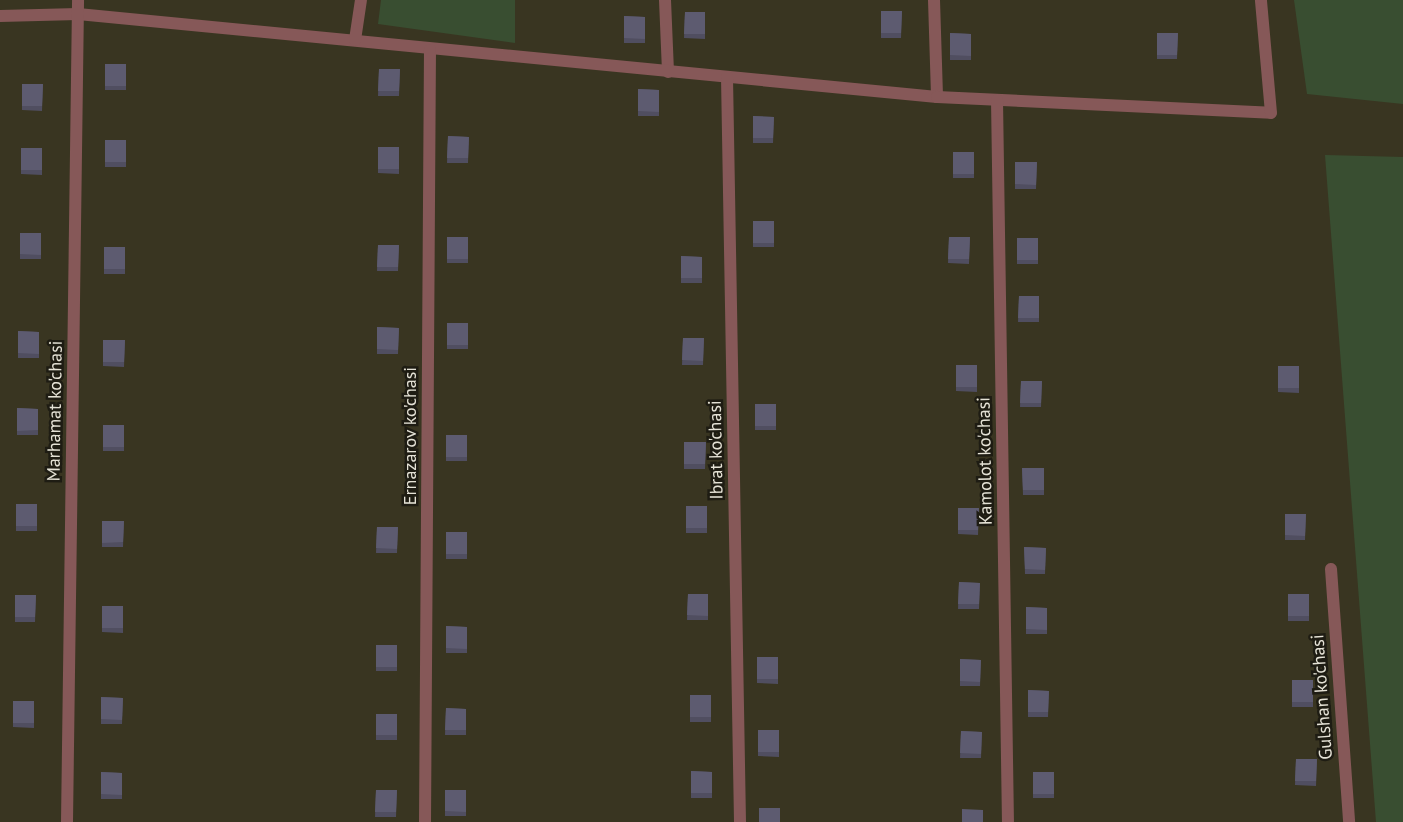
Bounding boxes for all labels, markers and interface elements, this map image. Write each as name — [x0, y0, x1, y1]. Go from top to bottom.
street label: Marhamat ko'chasi — [43, 340, 67, 482]
street label: Ernazarov ko'chasi — [399, 366, 421, 506]
street label: Kamolot ko'chasi — [973, 397, 997, 525]
street label: Ibrat ko'chasi — [704, 400, 728, 500]
street label: Gulshan ko'chasi — [1307, 634, 1337, 760]

